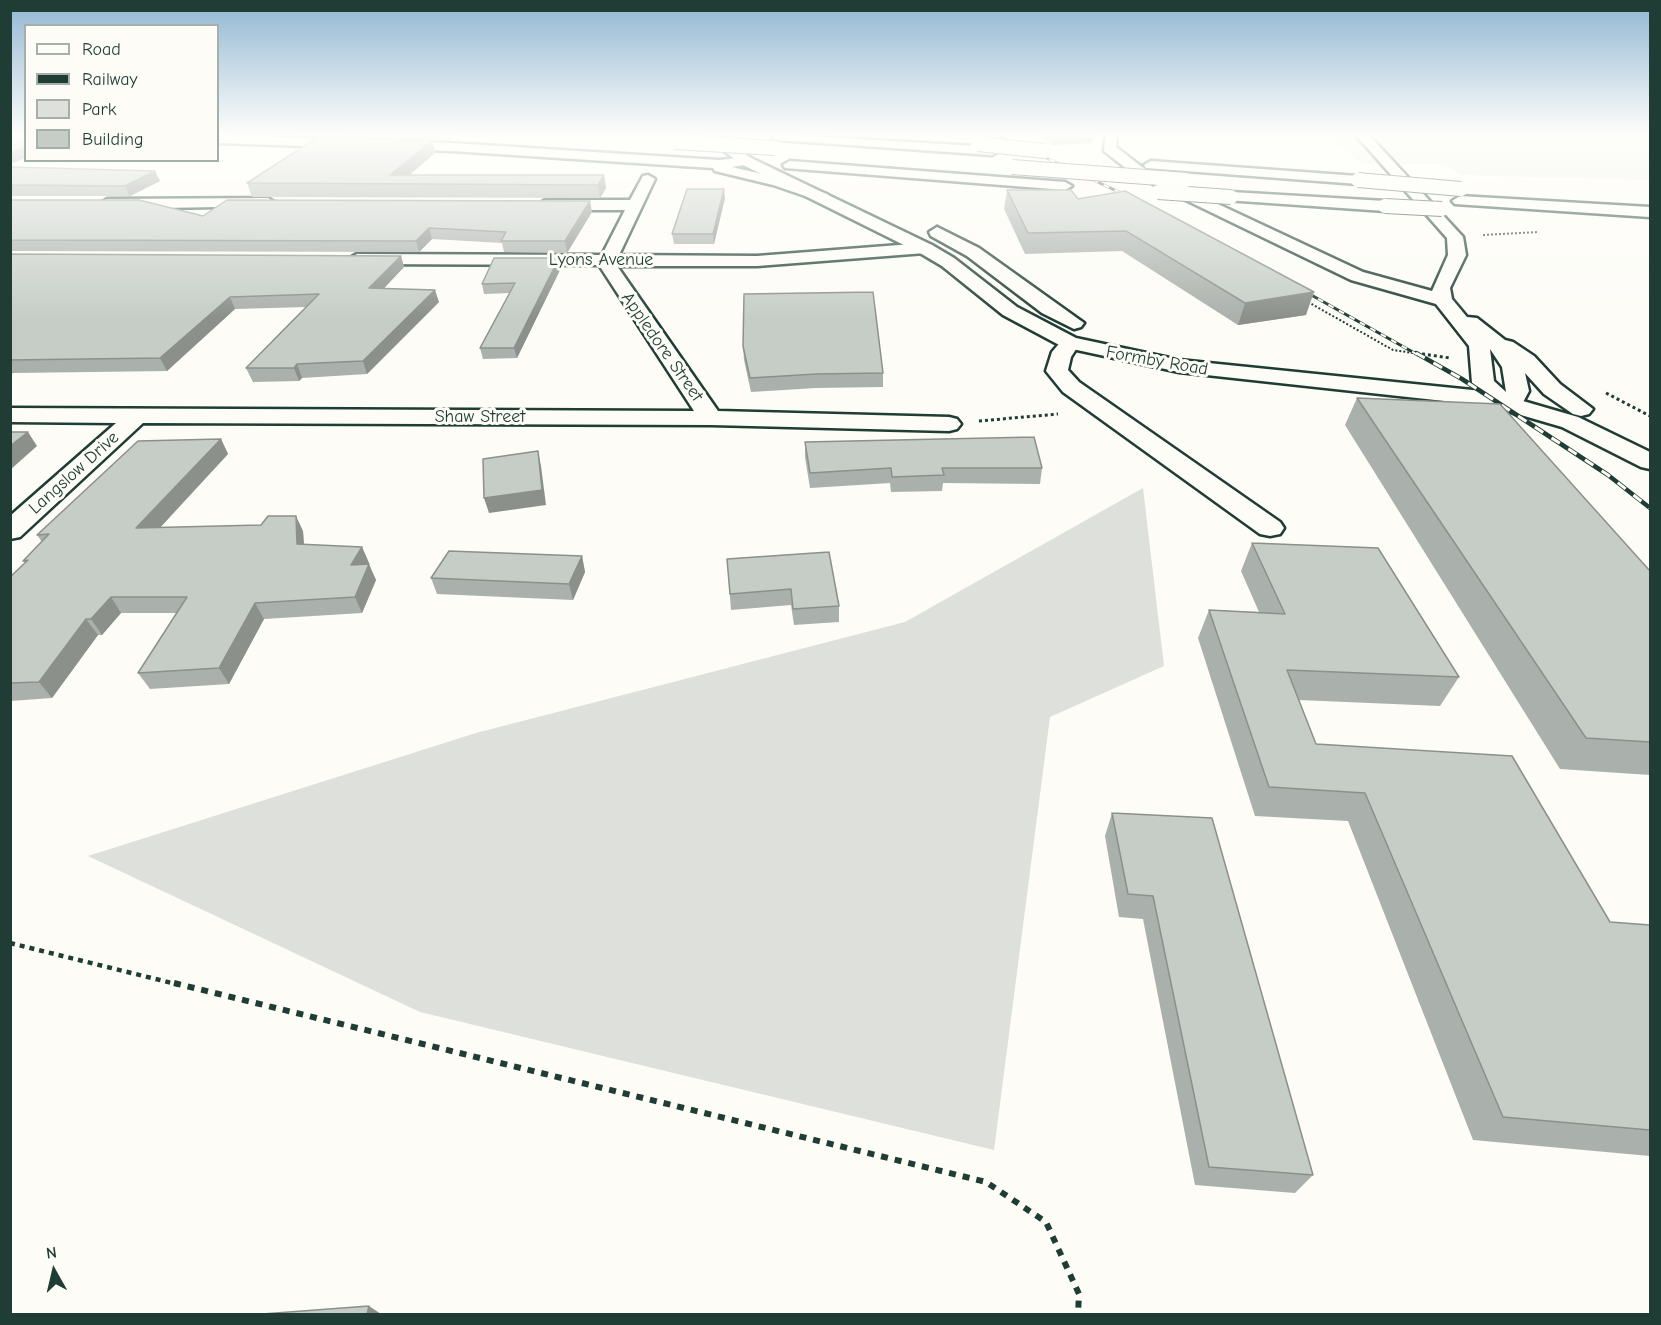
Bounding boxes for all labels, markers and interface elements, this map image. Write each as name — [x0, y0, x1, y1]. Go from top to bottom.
legend — [24, 24, 219, 162]
text: Road — [82, 39, 121, 60]
text: Railway — [82, 69, 138, 90]
text: Park — [82, 99, 116, 120]
text: Building — [82, 129, 144, 150]
street label: Lyons Avenue — [549, 249, 653, 271]
street label: Appledore Street — [616, 288, 708, 406]
street label: Formby Road — [1104, 341, 1210, 381]
street label: Shaw Street — [435, 406, 525, 428]
street label: Langslow Drive — [24, 427, 124, 519]
north arrow — [24, 1241, 84, 1301]
text: N — [45, 1244, 58, 1263]

